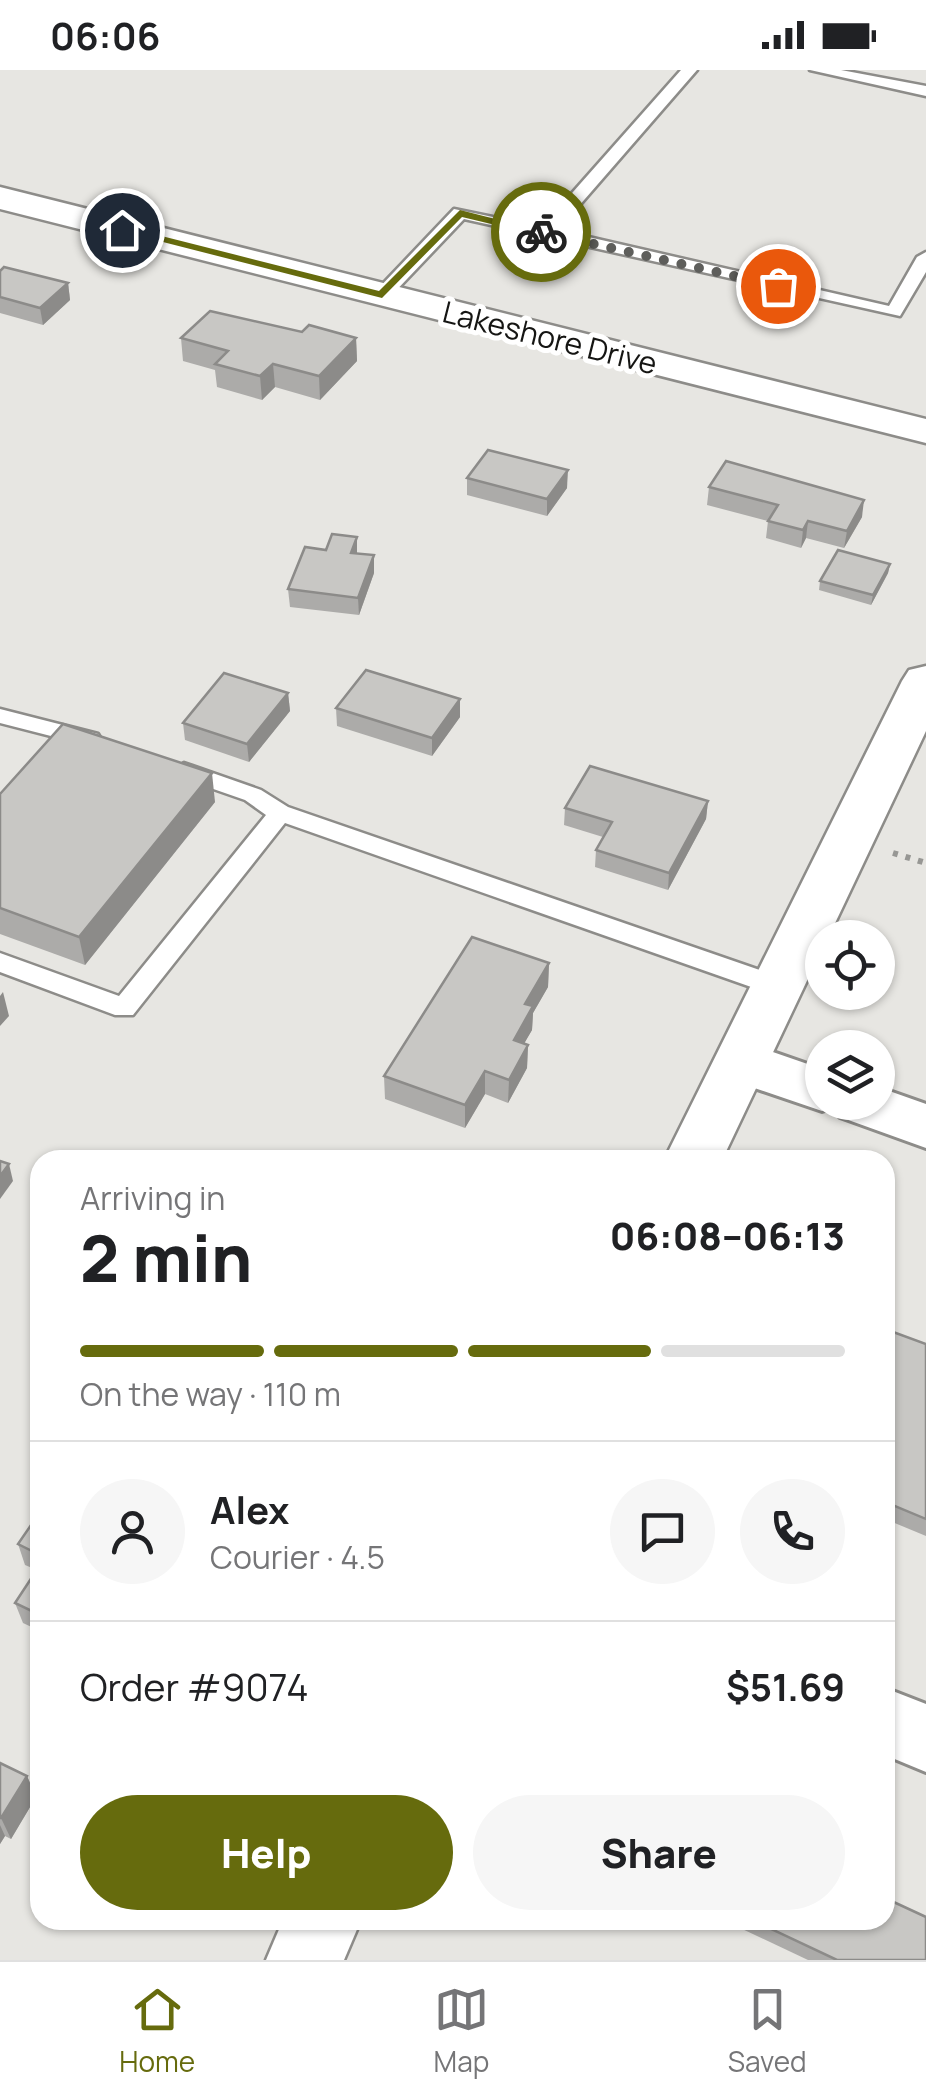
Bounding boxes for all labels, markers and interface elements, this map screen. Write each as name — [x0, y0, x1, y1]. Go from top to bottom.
text: 06:06 — [50, 9, 160, 61]
courier — [491, 182, 591, 282]
pin — [80, 188, 165, 273]
icon: home — [95, 203, 150, 258]
icon: bike — [514, 205, 569, 260]
pin — [736, 244, 821, 329]
icon: bag — [751, 259, 806, 314]
street label: Lakeshore Drive — [438, 291, 662, 383]
map controls — [805, 920, 895, 1120]
button: locate — [805, 920, 895, 1010]
button: layers — [805, 1030, 895, 1120]
text: Arriving in — [80, 1176, 225, 1220]
text: 06:08–06:13 — [610, 1209, 845, 1261]
text: 2 min — [80, 1213, 252, 1302]
text: On the way · 110 m — [80, 1372, 341, 1416]
button: person — [80, 1479, 185, 1584]
button: chat — [610, 1479, 715, 1584]
button: phone — [740, 1479, 845, 1584]
text: Alex — [210, 1483, 289, 1535]
text: Courier · 4.5 — [210, 1535, 385, 1579]
text: Order #9074 — [80, 1660, 309, 1712]
text: $51.69 — [726, 1660, 845, 1712]
button: Help — [80, 1795, 453, 1910]
button: Share — [473, 1795, 845, 1910]
tab: Home — [119, 1982, 195, 2080]
tab: Map — [434, 1982, 489, 2080]
tab: Saved — [728, 1982, 807, 2080]

